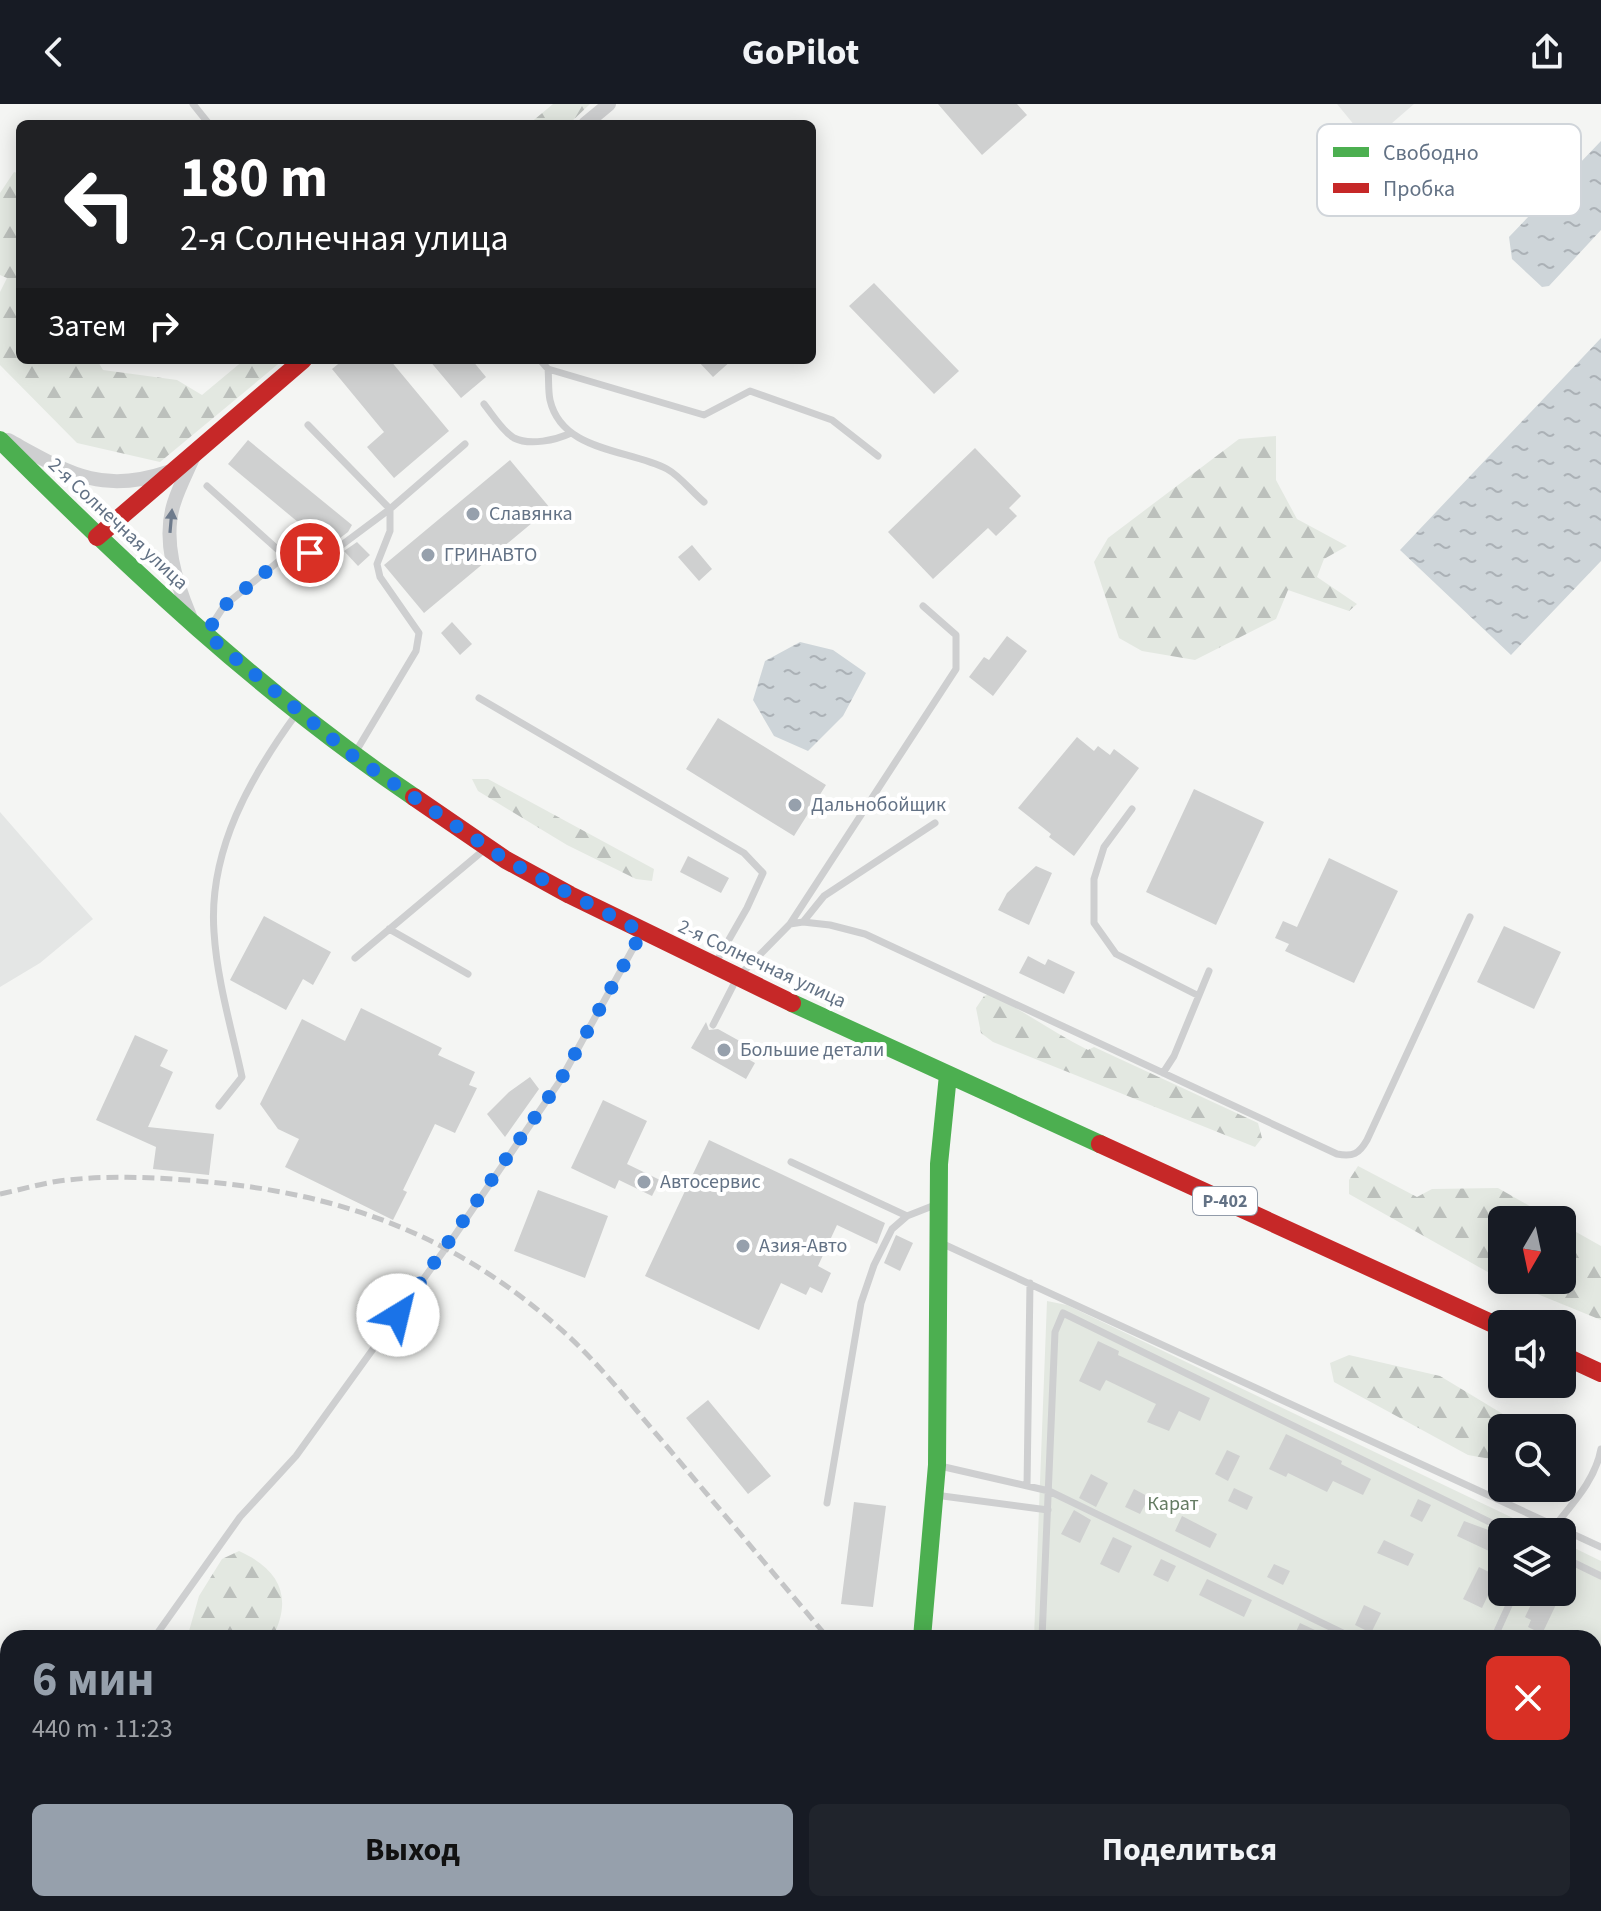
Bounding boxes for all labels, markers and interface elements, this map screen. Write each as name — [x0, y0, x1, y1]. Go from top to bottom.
text: GoPilot — [742, 27, 859, 78]
icon: back — [32, 30, 76, 74]
icon: share — [1525, 30, 1569, 74]
legend — [1317, 124, 1581, 216]
text: Свободно — [1383, 137, 1479, 169]
text: 180 m — [180, 139, 328, 218]
icon: left — [48, 152, 152, 256]
text: Пробка — [1383, 173, 1455, 205]
text: 2-я Солнечная улица — [180, 213, 509, 264]
icon: right — [142, 304, 186, 348]
text: Затем — [48, 305, 126, 348]
street label: 2-я Солнечная улица — [42, 451, 194, 597]
place label: Славянка — [489, 500, 573, 528]
marker: Славянка — [464, 505, 482, 523]
one-way arrow — [165, 508, 178, 533]
pin — [276, 519, 344, 587]
icon: arrive — [288, 531, 332, 575]
place label: ГРИНАВТО — [444, 541, 537, 569]
marker: ГРИНАВТО — [419, 546, 437, 564]
place label: Дальнобойщик — [811, 791, 946, 819]
marker: Дальнобойщик — [786, 796, 804, 814]
street label: 2-я Солнечная улица — [673, 913, 851, 1015]
place label: Большие детали — [740, 1036, 884, 1064]
marker: Большие детали — [715, 1041, 733, 1059]
place label: Автосервис — [660, 1168, 761, 1196]
marker: Автосервис — [635, 1173, 653, 1191]
road number: Р-402 — [1193, 1187, 1257, 1215]
north arrow — [1488, 1206, 1576, 1294]
map controls — [1488, 1206, 1576, 1606]
place label: Азия-Авто — [759, 1232, 847, 1260]
marker: Азия-Авто — [734, 1237, 752, 1255]
position arrow — [356, 1273, 440, 1357]
button: sound — [1488, 1310, 1576, 1398]
button: search — [1488, 1414, 1576, 1502]
park label: Карат — [1147, 1490, 1199, 1518]
button: layers — [1488, 1518, 1576, 1606]
text: 6 мин — [32, 1646, 155, 1714]
button: close — [1486, 1656, 1570, 1740]
text: 440 m · 11:23 — [32, 1710, 173, 1747]
button: Выход — [32, 1804, 793, 1896]
button: Поделиться — [809, 1804, 1570, 1896]

